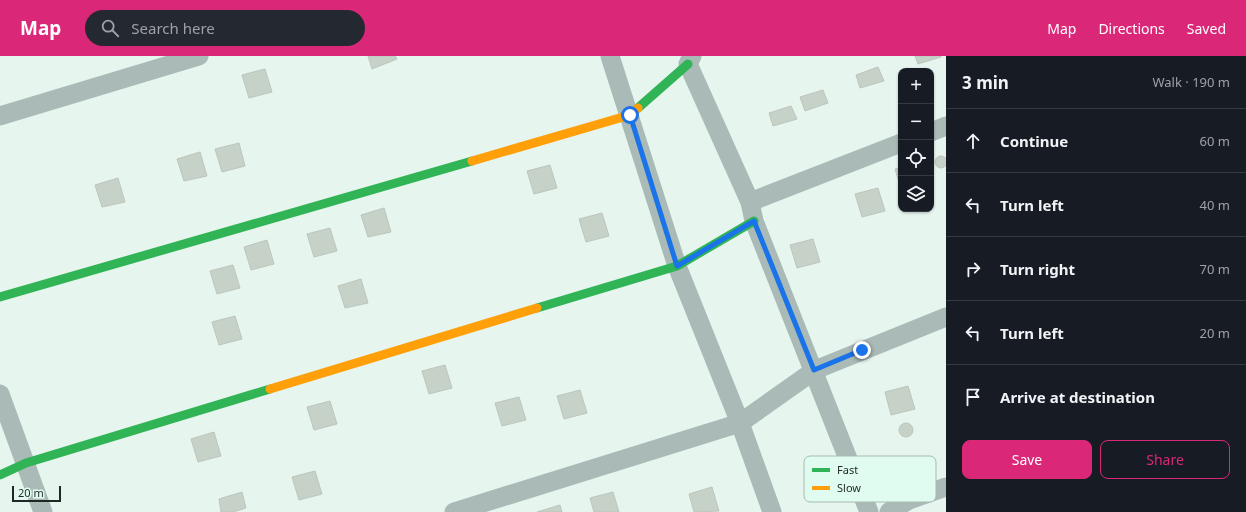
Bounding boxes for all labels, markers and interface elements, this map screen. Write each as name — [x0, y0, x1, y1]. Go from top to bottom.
search box — [85, 10, 365, 46]
text: Map — [20, 15, 61, 41]
icon: search — [99, 17, 121, 39]
text: Search here — [131, 18, 215, 38]
text: Map — [1047, 19, 1076, 38]
text: Directions — [1098, 19, 1165, 38]
text: Saved — [1187, 19, 1226, 38]
map controls — [898, 68, 934, 212]
button: + — [898, 68, 934, 104]
text: 3 min — [962, 71, 1009, 94]
text: Walk · 190 m — [1152, 73, 1230, 91]
button: − — [898, 104, 934, 140]
route start — [621, 106, 639, 124]
icon: ahead — [962, 130, 984, 152]
text: Continue — [1000, 131, 1068, 151]
text: 60 m — [1200, 132, 1230, 150]
button: locate — [898, 140, 934, 176]
button: layers — [898, 176, 934, 212]
icon: left — [962, 194, 984, 216]
text: Turn left — [1000, 195, 1064, 215]
text: 40 m — [1200, 196, 1230, 214]
icon: right — [962, 258, 984, 280]
text: Turn right — [1000, 259, 1075, 279]
text: 70 m — [1200, 260, 1230, 278]
icon: left — [962, 322, 984, 344]
text: Turn left — [1000, 323, 1064, 343]
text: 20 m — [1200, 324, 1230, 342]
route end — [853, 341, 871, 359]
icon: arrive — [962, 386, 984, 408]
text: Arrive at destination — [1000, 387, 1155, 407]
button: Save — [962, 440, 1092, 479]
button: Share — [1100, 440, 1230, 479]
legend — [804, 456, 936, 502]
text: Fast — [837, 462, 858, 477]
text: Slow — [837, 480, 861, 495]
scale bar — [12, 484, 61, 503]
text: 20 m — [18, 485, 44, 500]

